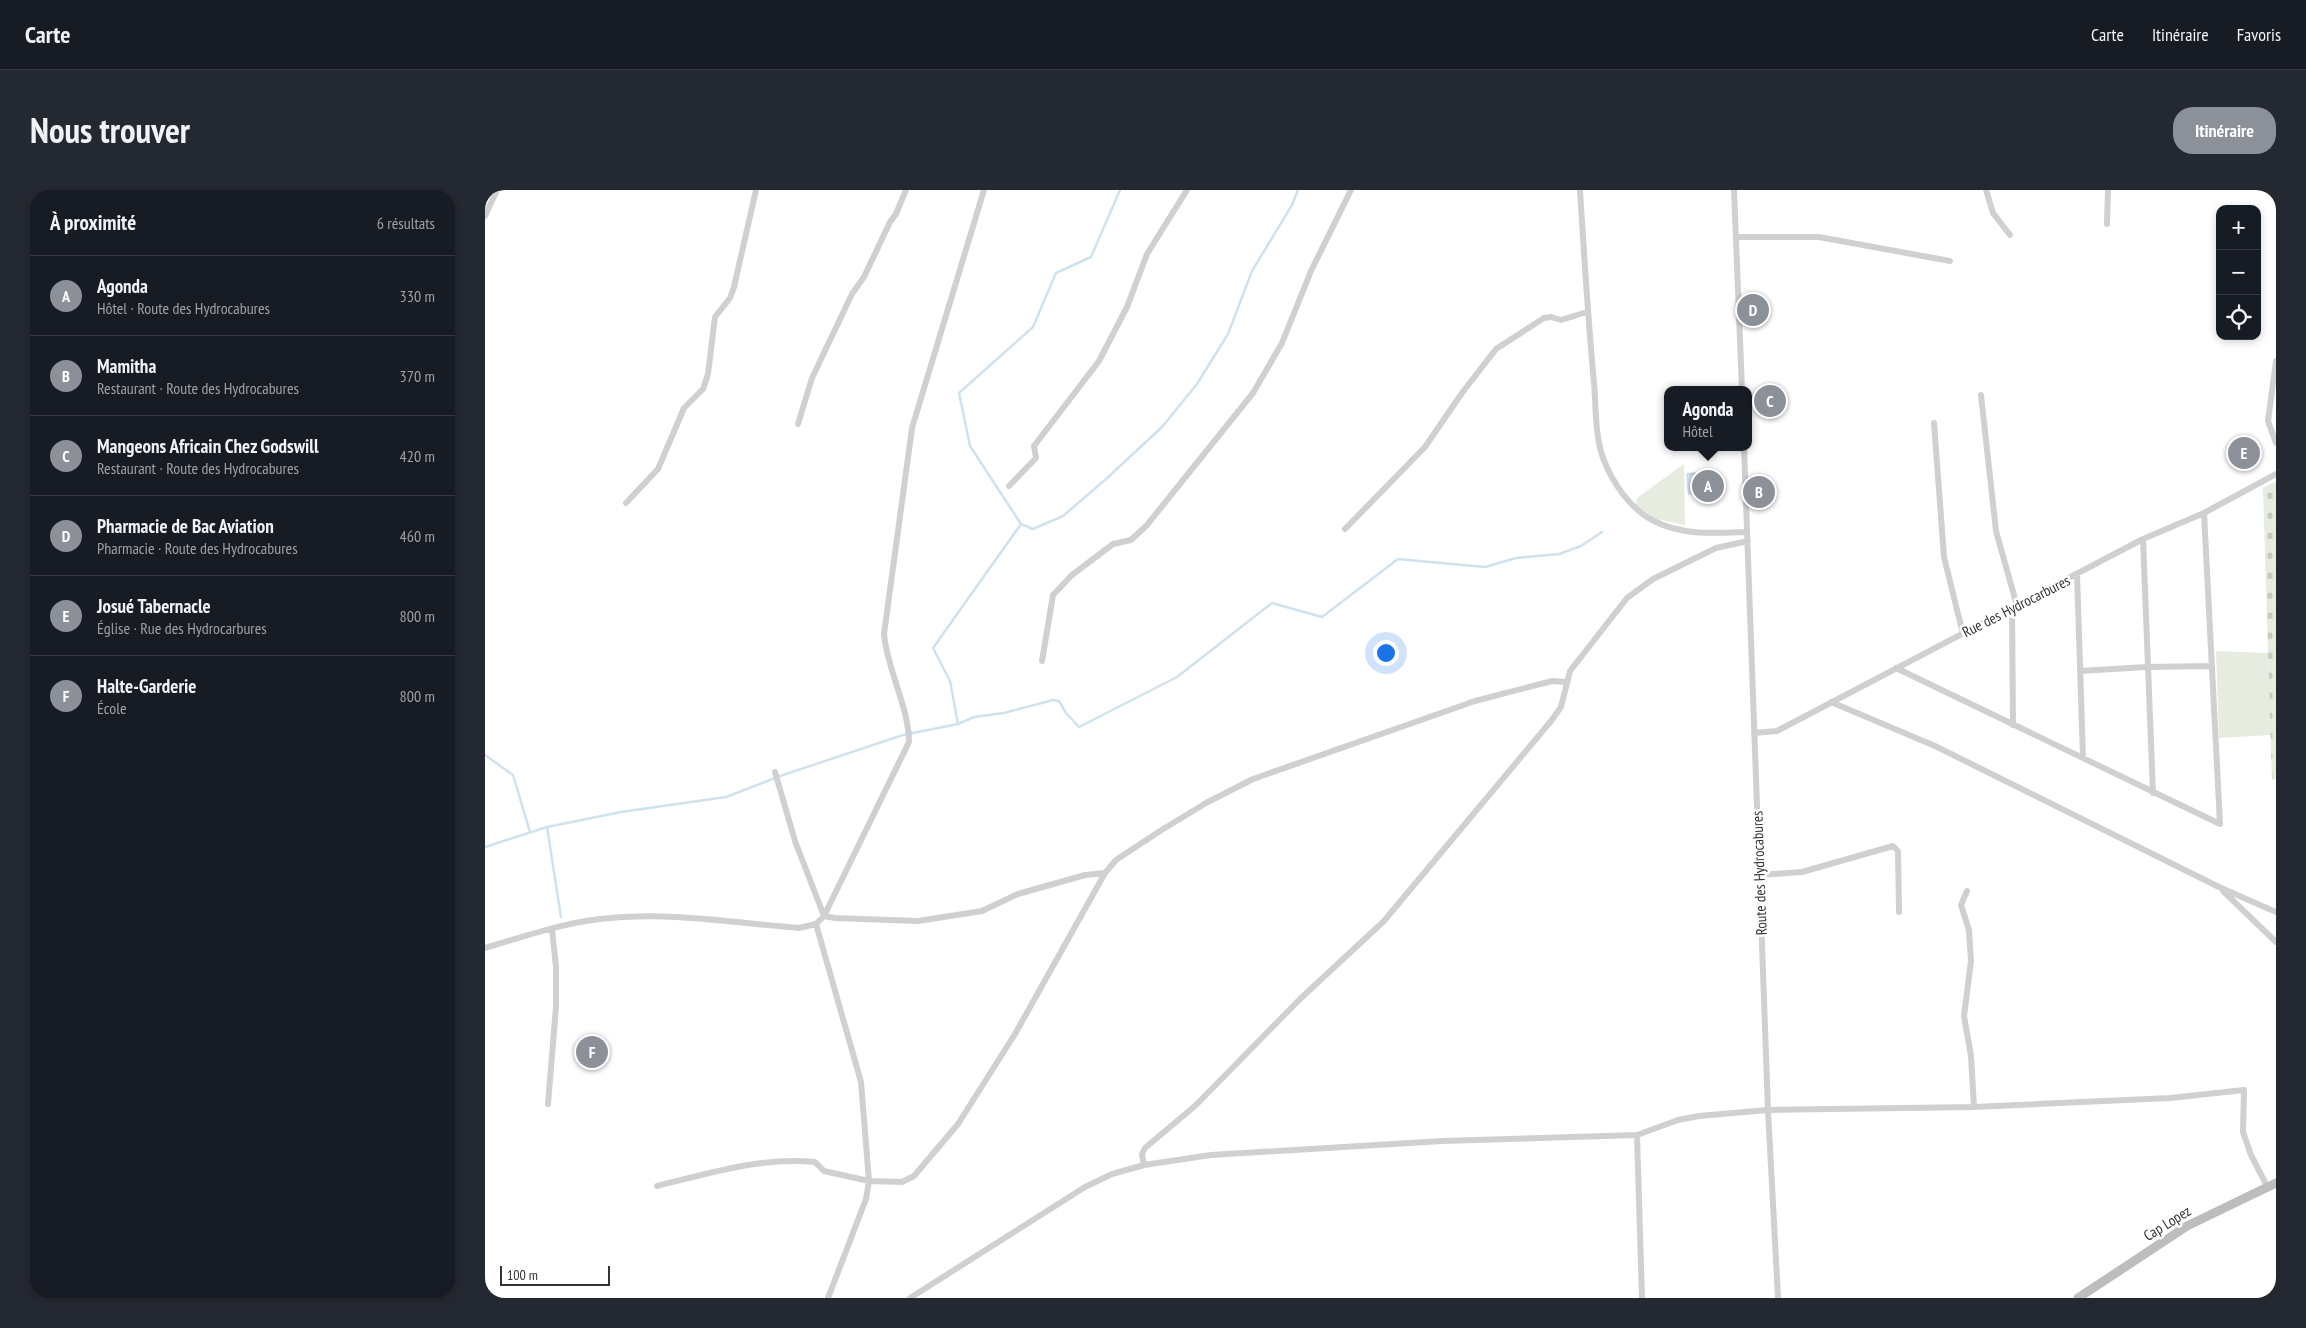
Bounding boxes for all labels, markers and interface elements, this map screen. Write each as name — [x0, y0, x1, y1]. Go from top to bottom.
text: Carte — [25, 19, 71, 50]
text: Carte — [2091, 23, 2124, 46]
text: Itinéraire — [2152, 23, 2209, 46]
text: Favoris — [2237, 23, 2281, 46]
text: Nous trouver — [30, 107, 190, 153]
button: Itinéraire — [2173, 107, 2276, 154]
map controls — [2216, 205, 2261, 340]
button: + — [2216, 205, 2261, 250]
text: À proximité — [50, 209, 136, 236]
text: 6 résultats — [377, 213, 435, 233]
button: − — [2216, 250, 2261, 295]
text: Agonda — [97, 274, 148, 298]
text: A — [62, 286, 70, 306]
text: 330 m — [400, 286, 435, 306]
pin: D — [1737, 291, 1769, 329]
button: locate — [2216, 295, 2261, 340]
text: Hôtel · Route des Hydrocabures — [97, 298, 270, 318]
text: Mamitha — [97, 354, 156, 378]
text: B — [62, 366, 70, 386]
text: 370 m — [400, 366, 435, 386]
text: Restaurant · Route des Hydrocabures — [97, 378, 299, 398]
pin: C — [1754, 382, 1786, 420]
popup — [1664, 386, 1752, 451]
text: Agonda — [1683, 397, 1733, 421]
text: Hôtel — [1683, 421, 1713, 441]
text: Mangeons Africain Chez Godswill — [97, 434, 319, 458]
pin: E — [2228, 434, 2260, 472]
text: C — [62, 446, 70, 466]
text: 420 m — [400, 446, 435, 466]
text: Restaurant · Route des Hydrocabures — [97, 458, 299, 478]
pin: A — [1692, 467, 1724, 505]
pin: B — [1743, 473, 1775, 511]
text: Pharmacie de Bac Aviation — [97, 514, 274, 538]
text: D — [62, 526, 70, 546]
text: 460 m — [400, 526, 435, 546]
text: Pharmacie · Route des Hydrocabures — [97, 538, 298, 558]
street label: Rue des Hydrocarbures — [1959, 571, 2073, 641]
text: Josué Tabernacle — [97, 594, 211, 618]
text: E — [63, 606, 69, 626]
text: 800 m — [400, 606, 435, 626]
text: Église · Rue des Hydrocarbures — [97, 618, 267, 638]
your location — [1373, 640, 1399, 666]
text: Halte-Garderie — [97, 674, 196, 698]
text: F — [63, 686, 69, 706]
text: 800 m — [400, 686, 435, 706]
text: École — [97, 698, 127, 718]
street label: Route des Hydrocabures — [1747, 810, 1771, 936]
pin: F — [576, 1033, 608, 1071]
street label: Cap Lopez — [2140, 1201, 2194, 1245]
scale bar — [500, 1263, 610, 1286]
text: 100 m — [507, 1266, 538, 1284]

